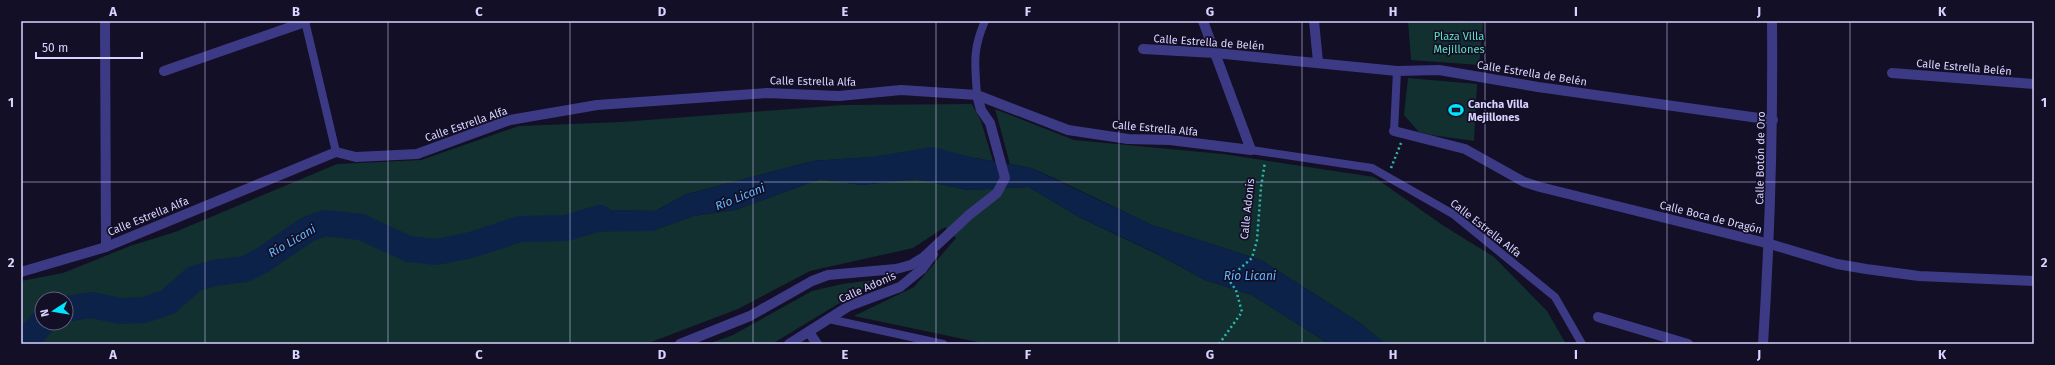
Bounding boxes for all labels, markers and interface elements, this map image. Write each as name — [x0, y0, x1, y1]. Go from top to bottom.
text: A — [108, 4, 117, 19]
text: B — [292, 4, 300, 19]
text: C — [475, 4, 483, 19]
text: D — [658, 4, 667, 19]
text: E — [842, 4, 849, 19]
text: F — [1025, 4, 1032, 19]
text: G — [1206, 4, 1214, 19]
text: H — [1389, 4, 1397, 19]
text: I — [1574, 4, 1578, 19]
text: J — [1756, 4, 1761, 19]
text: K — [1938, 4, 1947, 19]
park label: Plaza Villa Mejillones — [1433, 30, 1485, 56]
street label: Calle Estrella de Belén — [1153, 32, 1265, 53]
scale bar — [36, 34, 142, 60]
text: 50 m — [42, 41, 68, 55]
street label: Calle Estrella Belén — [1916, 57, 2012, 78]
street label: Calle Estrella de Belén — [1476, 58, 1588, 89]
street label: Calle Estrella Alfa — [770, 74, 856, 89]
text: 1 — [8, 95, 14, 110]
text: 1 — [2041, 95, 2047, 110]
place label: Cancha Villa Mejillones — [1468, 98, 1529, 124]
sports icon: Cancha Villa Mejillones — [1447, 101, 1465, 119]
street label: Calle Estrella Alfa — [423, 104, 509, 145]
street label: Calle Botón de Oro — [1753, 111, 1768, 205]
street label: Calle Estrella Alfa — [1111, 118, 1199, 139]
street label: Calle Adonis — [1238, 178, 1257, 240]
water label: Río Licani — [713, 180, 768, 213]
street label: Calle Estrella Alfa — [106, 194, 191, 239]
street label: Calle Estrella Alfa — [1448, 197, 1524, 260]
street label: Calle Boca de Dragón — [1658, 198, 1763, 237]
water label: Río Licani — [266, 222, 319, 260]
text: 2 — [8, 255, 15, 270]
text: 2 — [2041, 255, 2048, 270]
street label: Calle Adonis — [837, 269, 898, 306]
water label: Río Licani — [1224, 269, 1277, 283]
north arrow — [34, 291, 74, 331]
text: N — [38, 308, 52, 318]
text: A — [108, 347, 117, 362]
text: B — [292, 347, 300, 362]
text: C — [475, 347, 483, 362]
text: D — [658, 347, 667, 362]
text: E — [842, 347, 849, 362]
text: F — [1025, 347, 1032, 362]
text: G — [1206, 347, 1214, 362]
text: H — [1389, 347, 1397, 362]
text: I — [1574, 347, 1578, 362]
text: J — [1756, 347, 1761, 362]
text: K — [1938, 347, 1947, 362]

